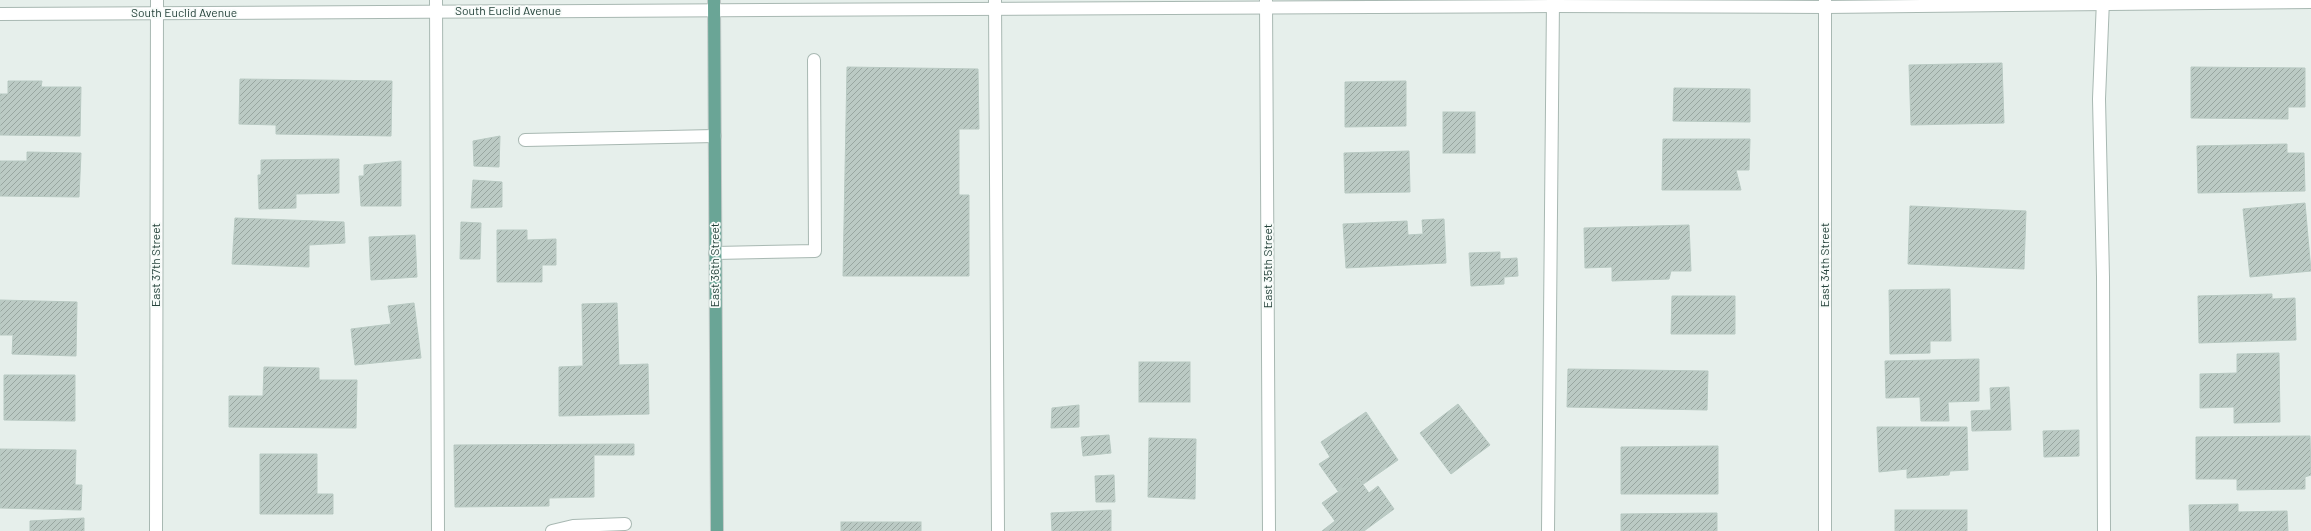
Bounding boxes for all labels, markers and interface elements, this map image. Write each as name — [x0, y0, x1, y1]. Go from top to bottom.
street label: South Euclid Avenue — [455, 3, 561, 17]
street label: South Euclid Avenue — [131, 5, 237, 19]
street label: East 37th Street — [148, 223, 162, 307]
street label: East 36th Street — [707, 223, 721, 307]
street label: East 34th Street — [1817, 223, 1831, 307]
street label: East 35th Street — [1260, 224, 1274, 308]

